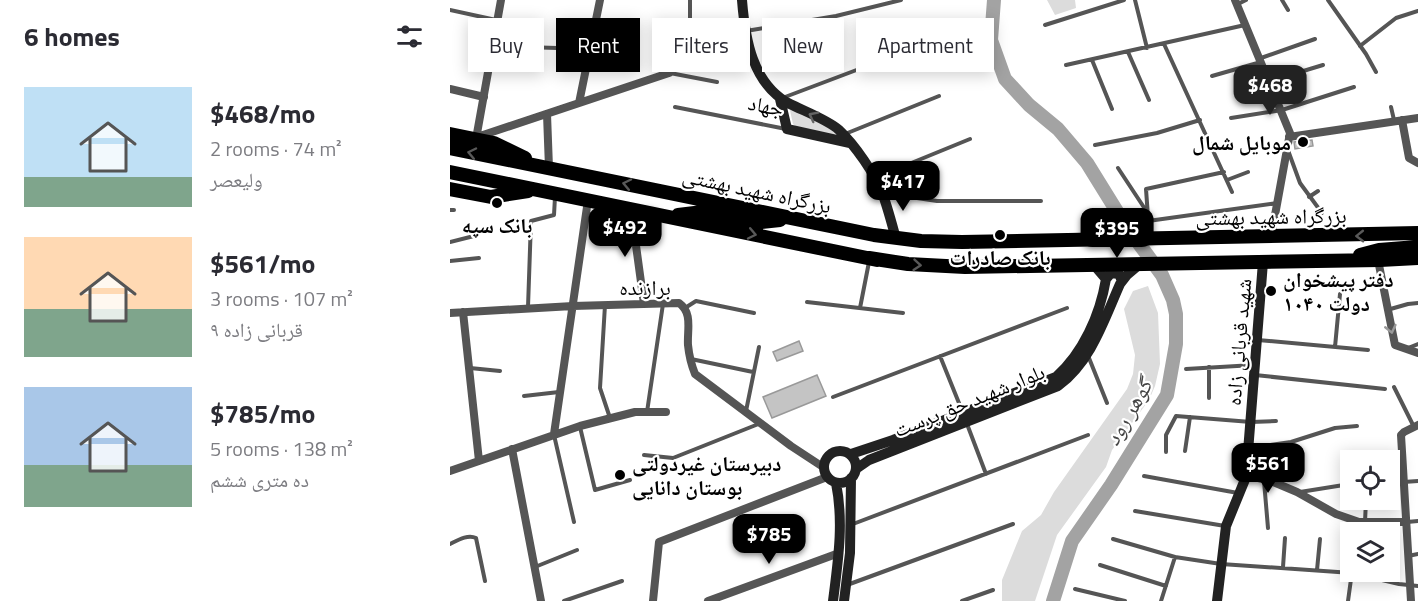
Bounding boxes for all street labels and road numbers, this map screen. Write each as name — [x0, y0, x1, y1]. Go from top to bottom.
street label: جهاد — [746, 86, 786, 124]
street label: بزرگراه شهید بهشتی — [680, 159, 834, 221]
street label: بزرگراه شهید بهشتی — [1195, 199, 1347, 233]
street label: برازنده — [619, 271, 671, 303]
street label: شهید قربانی زاده — [1217, 277, 1259, 407]
street label: بلوار شهید حق پرست — [889, 355, 1049, 445]

